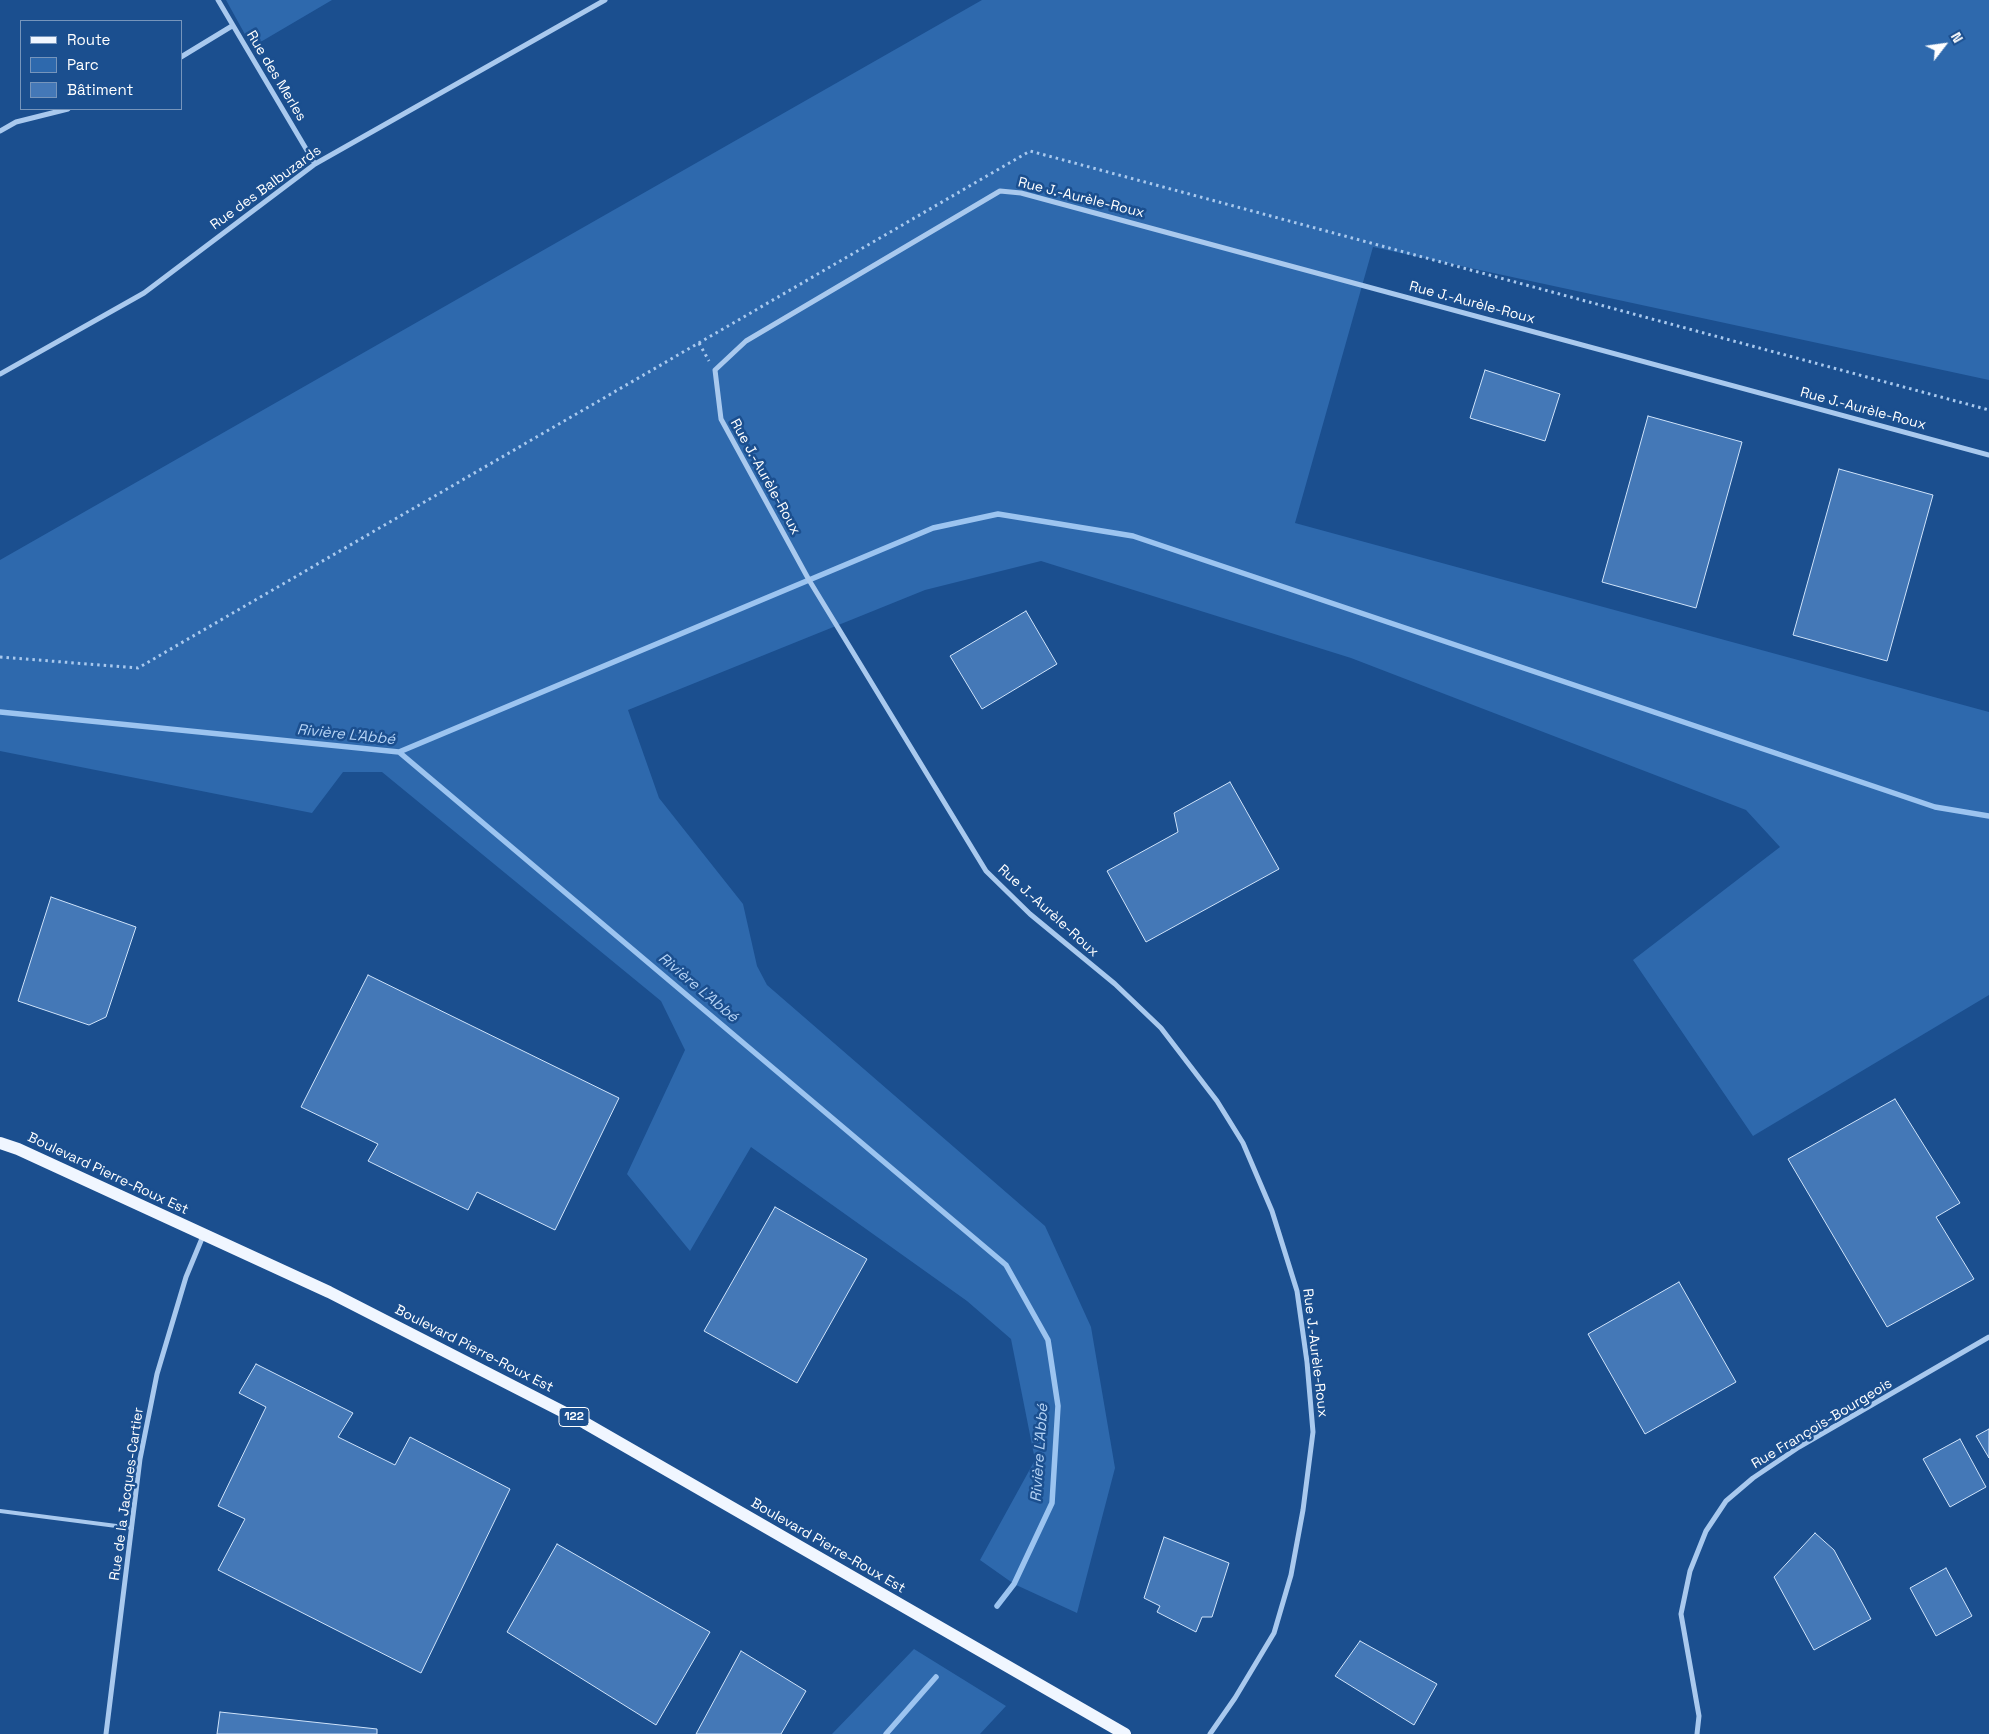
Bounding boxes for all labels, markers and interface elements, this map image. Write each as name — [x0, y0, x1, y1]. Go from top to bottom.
legend — [20, 20, 182, 110]
north arrow — [1919, 20, 1969, 70]
street label: Rue des Merles — [242, 28, 310, 124]
text: N — [1947, 29, 1967, 46]
text: Route — [67, 30, 110, 49]
text: Parc — [67, 55, 99, 74]
text: Bâtiment — [67, 80, 133, 99]
street label: Rue des Balbuzards — [207, 142, 325, 234]
street label: Rue J.-Aurèle-Roux — [1016, 174, 1146, 222]
street label: Rue J.-Aurèle-Roux — [1407, 278, 1537, 328]
street label: Rue J.-Aurèle-Roux — [1798, 384, 1928, 434]
street label: Rue J.-Aurèle-Roux — [726, 416, 804, 538]
water label: Rivière L'Abbé — [296, 721, 396, 749]
street label: Rue J.-Aurèle-Roux — [994, 861, 1102, 961]
water label: Rivière L'Abbé — [654, 949, 742, 1027]
street label: Boulevard Pierre-Roux Est — [25, 1129, 191, 1219]
street label: Rue J.-Aurèle-Roux — [1299, 1288, 1331, 1418]
street label: Boulevard Pierre-Roux Est — [392, 1302, 556, 1396]
street label: Rue François-Bourgeois — [1749, 1375, 1895, 1473]
water label: Rivière L'Abbé — [1028, 1403, 1052, 1503]
street label: Rue de la Jacques-Cartier — [107, 1406, 147, 1582]
road number: 122 — [559, 1408, 589, 1426]
street label: Boulevard Pierre-Roux Est — [748, 1495, 908, 1597]

